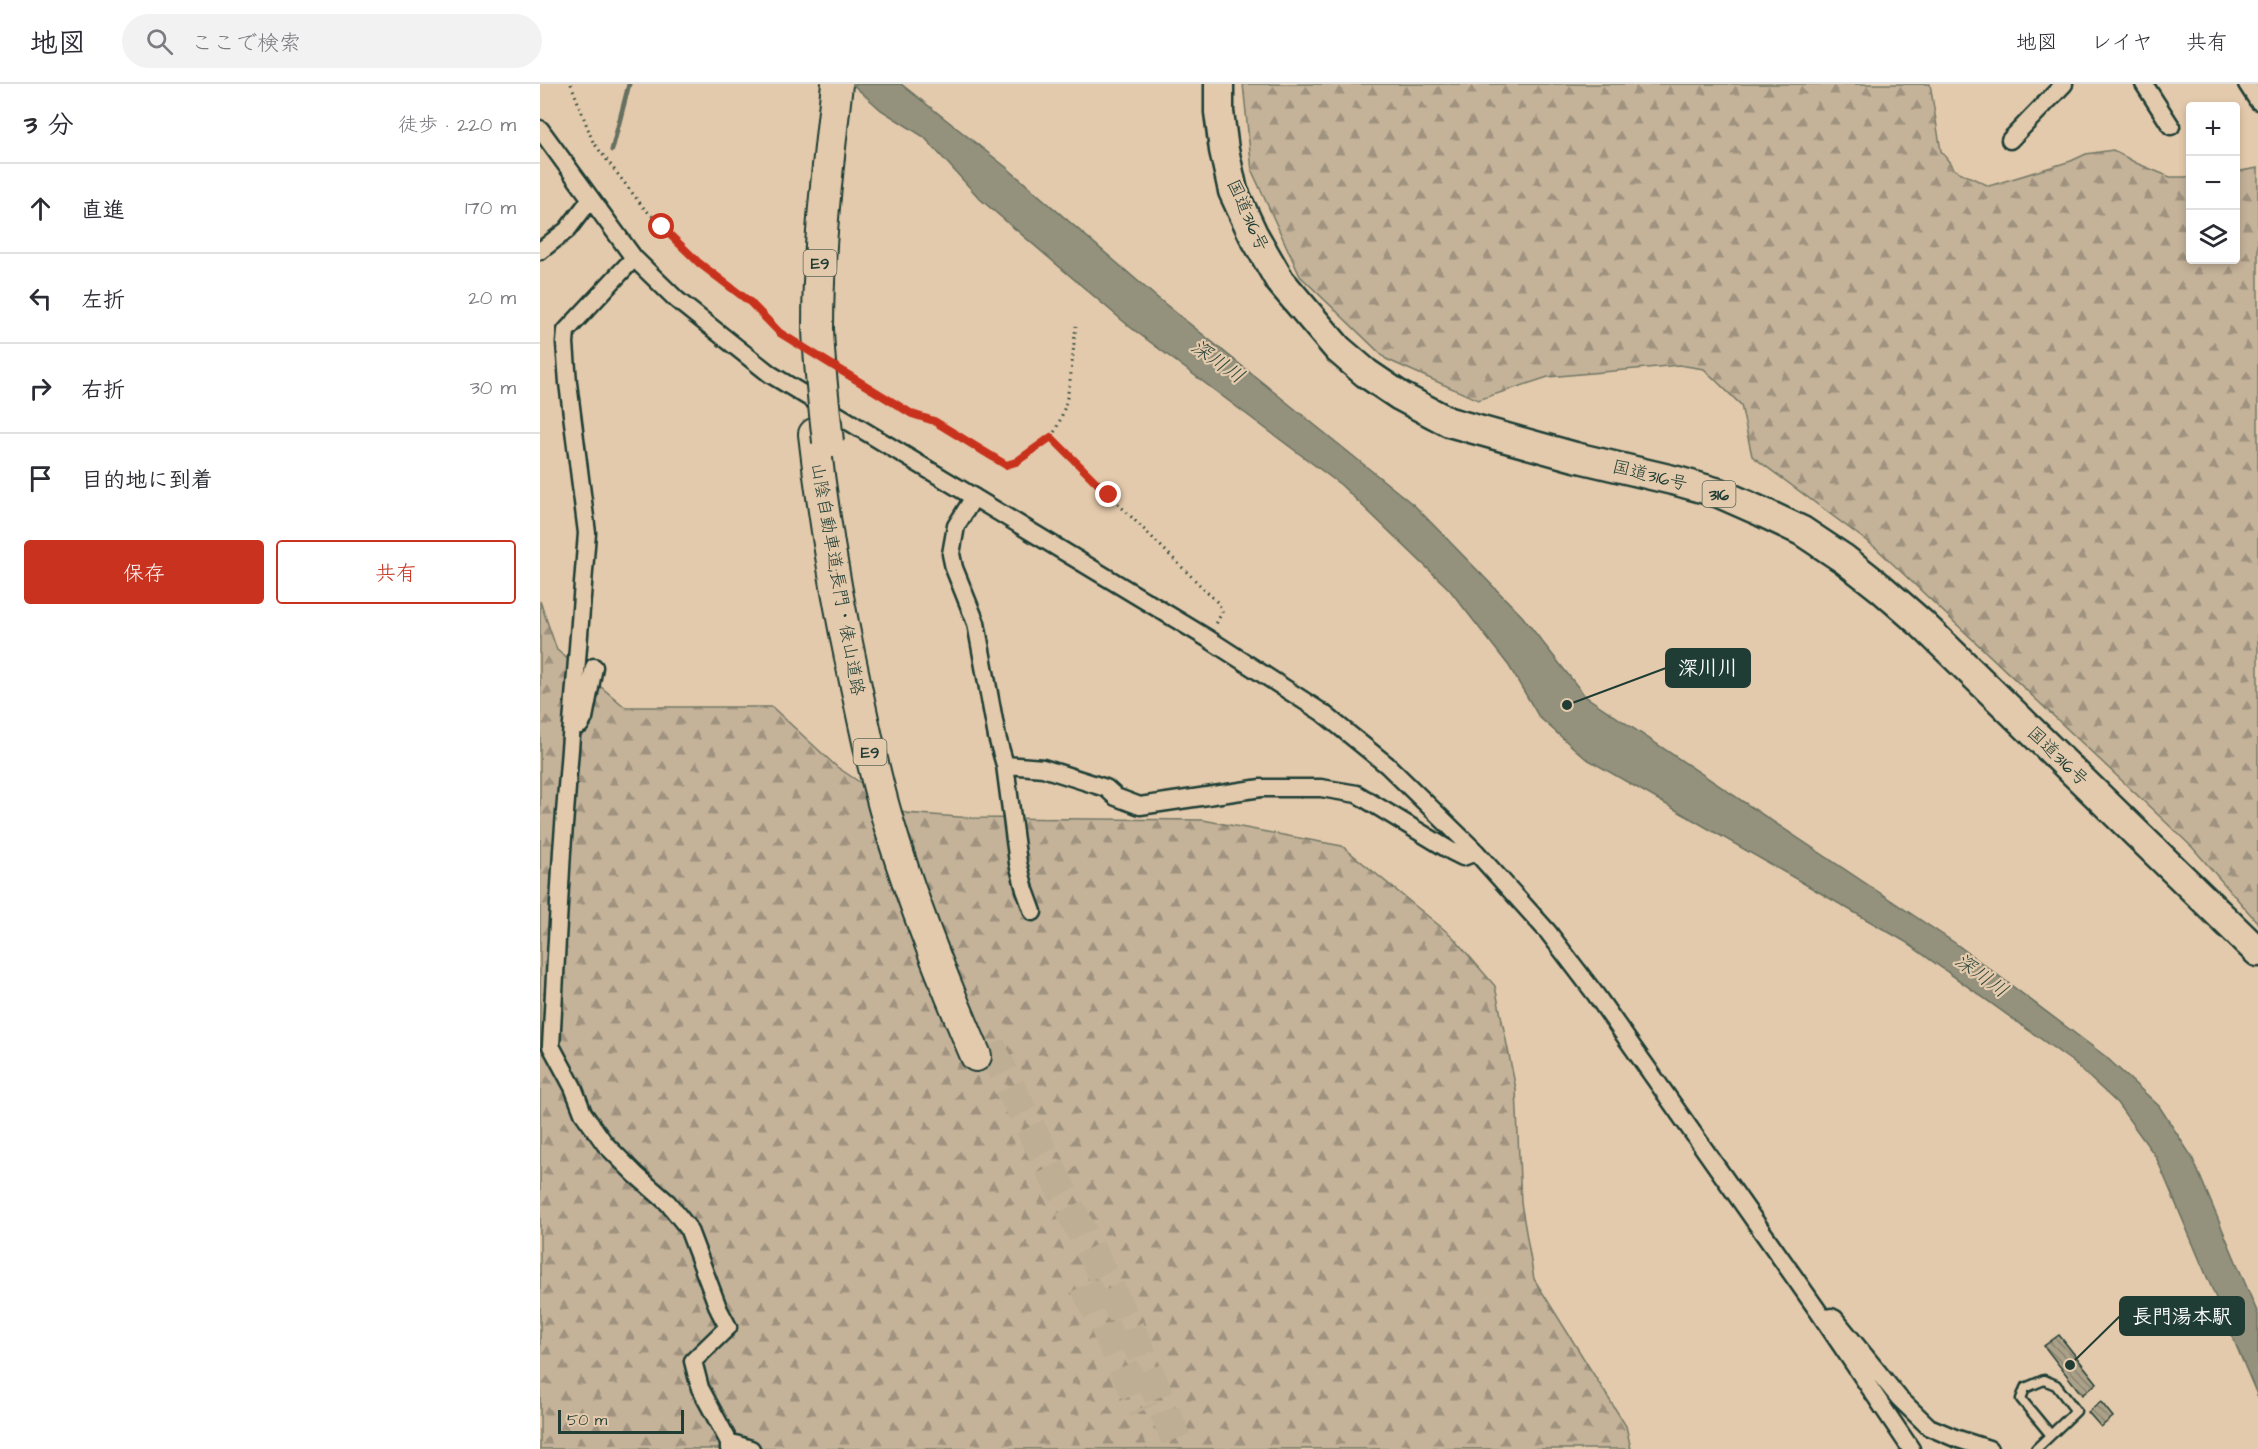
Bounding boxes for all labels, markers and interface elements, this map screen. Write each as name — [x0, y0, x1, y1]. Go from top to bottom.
search box — [122, 14, 542, 68]
text: 地図 — [30, 24, 86, 63]
icon: search — [143, 25, 176, 58]
text: ここで検索 — [191, 28, 301, 59]
text: 地図 — [2016, 28, 2058, 57]
text: レイヤ — [2091, 28, 2153, 57]
text: 共有 — [2186, 28, 2228, 57]
map controls — [2186, 102, 2240, 264]
button: + — [2186, 102, 2240, 156]
text: 3 分 — [24, 107, 74, 143]
text: 徒歩 · 220 m — [398, 111, 516, 139]
button: − — [2186, 156, 2240, 210]
street label: 国道316号 — [1221, 175, 1275, 255]
icon: ahead — [24, 192, 57, 225]
text: 170 m — [465, 194, 516, 222]
text: 直進 — [81, 195, 125, 226]
button: layers — [2186, 210, 2240, 264]
route start — [648, 213, 674, 239]
road number: E9 — [804, 250, 836, 276]
icon: left — [24, 282, 57, 315]
text: 20 m — [468, 284, 516, 312]
text: 左折 — [81, 285, 125, 316]
water label: 深川川 — [1185, 333, 1250, 390]
icon: right — [24, 372, 57, 405]
text: 30 m — [470, 374, 516, 402]
text: 右折 — [81, 375, 125, 406]
street label: 国道316号 — [1610, 454, 1690, 497]
street label: 山陰自動車道;長門・俵山道路 — [805, 461, 870, 698]
icon: arrive — [24, 462, 57, 495]
text: 目的地に到着 — [81, 465, 213, 496]
route end — [1095, 481, 1121, 507]
road number: 316 — [1702, 481, 1736, 507]
button: 保存 — [24, 540, 264, 604]
button: 共有 — [276, 540, 516, 604]
callout: 深川川 — [1666, 649, 1750, 687]
text: 深川川 — [1678, 655, 1738, 683]
street label: 国道316号 — [2021, 721, 2094, 792]
road number: E9 — [854, 739, 886, 765]
water label: 深川川 — [1949, 947, 2014, 1005]
callout: 長門湯本駅 — [2120, 1297, 2244, 1335]
text: 長門湯本駅 — [2132, 1303, 2232, 1331]
scale bar — [558, 1407, 684, 1434]
text: 50 m — [567, 1409, 607, 1431]

